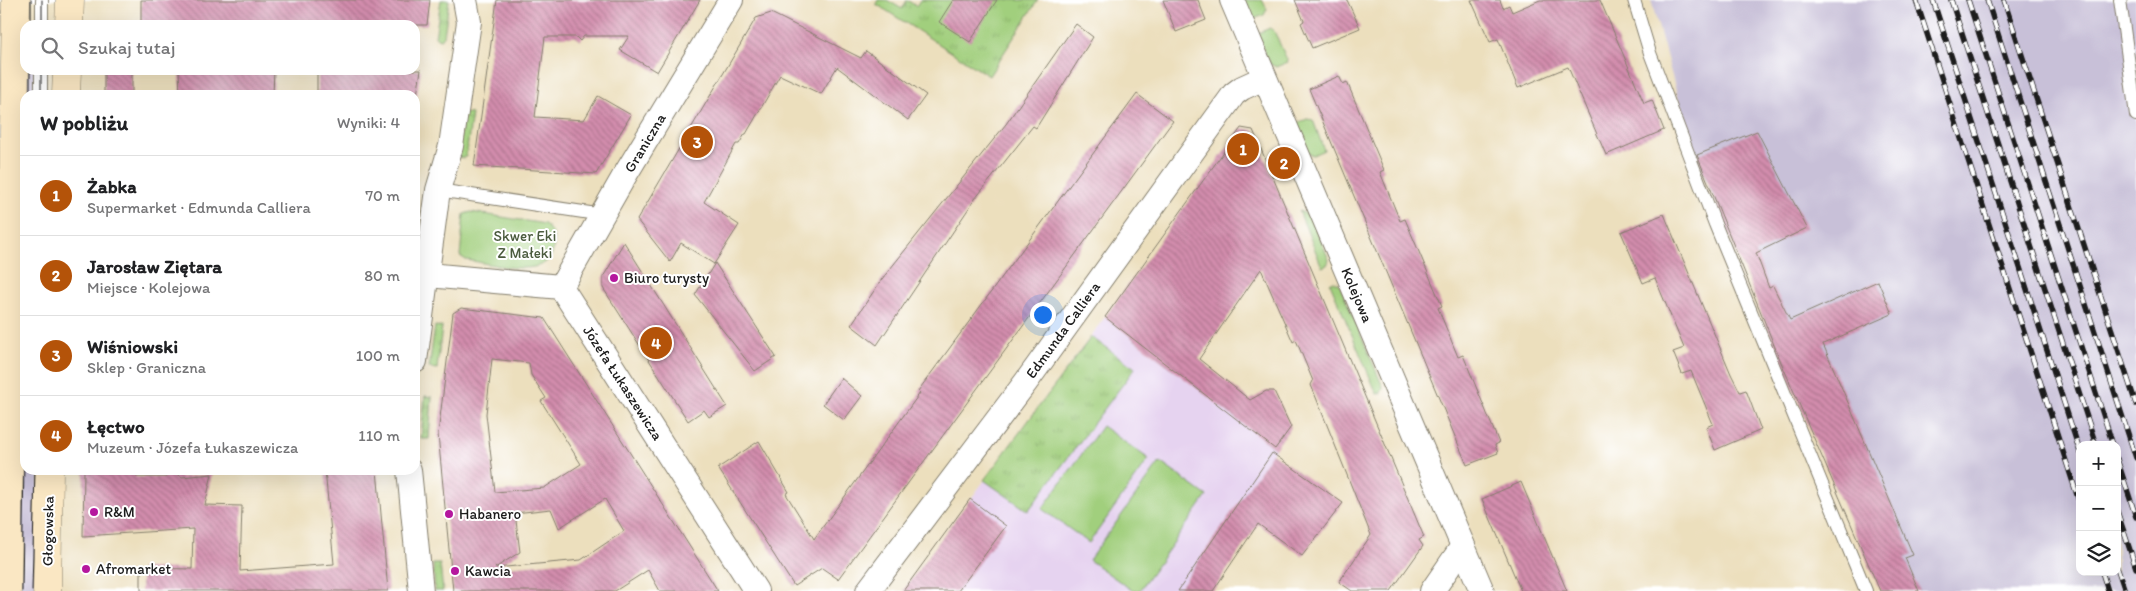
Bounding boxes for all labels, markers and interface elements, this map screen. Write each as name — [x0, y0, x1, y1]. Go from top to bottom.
search box — [20, 20, 420, 75]
icon: search — [38, 34, 66, 62]
text: Szukaj tutaj — [78, 36, 175, 59]
text: W pobliżu — [40, 110, 128, 135]
street label: Graniczna — [620, 110, 670, 176]
text: Wyniki: 4 — [337, 113, 400, 132]
pin: 3 — [681, 123, 713, 161]
pin: 1 — [1227, 130, 1259, 168]
pin: 2 — [1268, 144, 1300, 182]
text: Żabka — [87, 175, 137, 198]
text: 1 — [52, 186, 60, 205]
text: 70 m — [365, 186, 400, 205]
text: Supermarket · Edmunda Calliera — [87, 198, 311, 217]
park label: Skwer Eki Z Małeki — [494, 227, 556, 262]
text: Jarosław Ziętara — [87, 255, 222, 278]
street label: Kolejowa — [1337, 265, 1377, 325]
text: 2 — [52, 266, 60, 285]
text: 80 m — [364, 266, 400, 285]
place label: Biuro turysty — [624, 269, 709, 287]
marker: Biuro turysty — [608, 272, 620, 284]
text: Miejsce · Kolejowa — [87, 278, 210, 297]
street label: Edmunda Calliera — [1022, 278, 1104, 382]
your location — [1030, 302, 1056, 328]
street label: Józefa Łukaszewicza — [579, 322, 667, 444]
pin: 4 — [640, 324, 672, 362]
text: Wiśniowski — [87, 335, 178, 358]
text: 3 — [52, 346, 60, 365]
text: 100 m — [356, 346, 400, 365]
text: Sklep · Graniczna — [87, 358, 206, 377]
text: Łęctwo — [87, 415, 145, 438]
text: 4 — [51, 426, 61, 445]
text: 110 m — [358, 426, 400, 445]
text: Muzeum · Józefa Łukaszewicza — [87, 438, 298, 457]
map controls — [2076, 441, 2121, 576]
button: + — [2076, 441, 2121, 486]
button: − — [2076, 486, 2121, 531]
street label: Głogowska — [38, 496, 58, 566]
place label: R&M — [104, 503, 135, 521]
place label: Habanero — [459, 505, 521, 523]
marker: R&M — [88, 506, 100, 518]
marker: Habanero — [443, 508, 455, 520]
button: layers — [2076, 531, 2121, 576]
place label: Afromarket — [96, 560, 171, 578]
place label: Kawcia — [465, 562, 511, 580]
marker: Afromarket — [80, 563, 92, 575]
marker: Kawcia — [449, 565, 461, 577]

